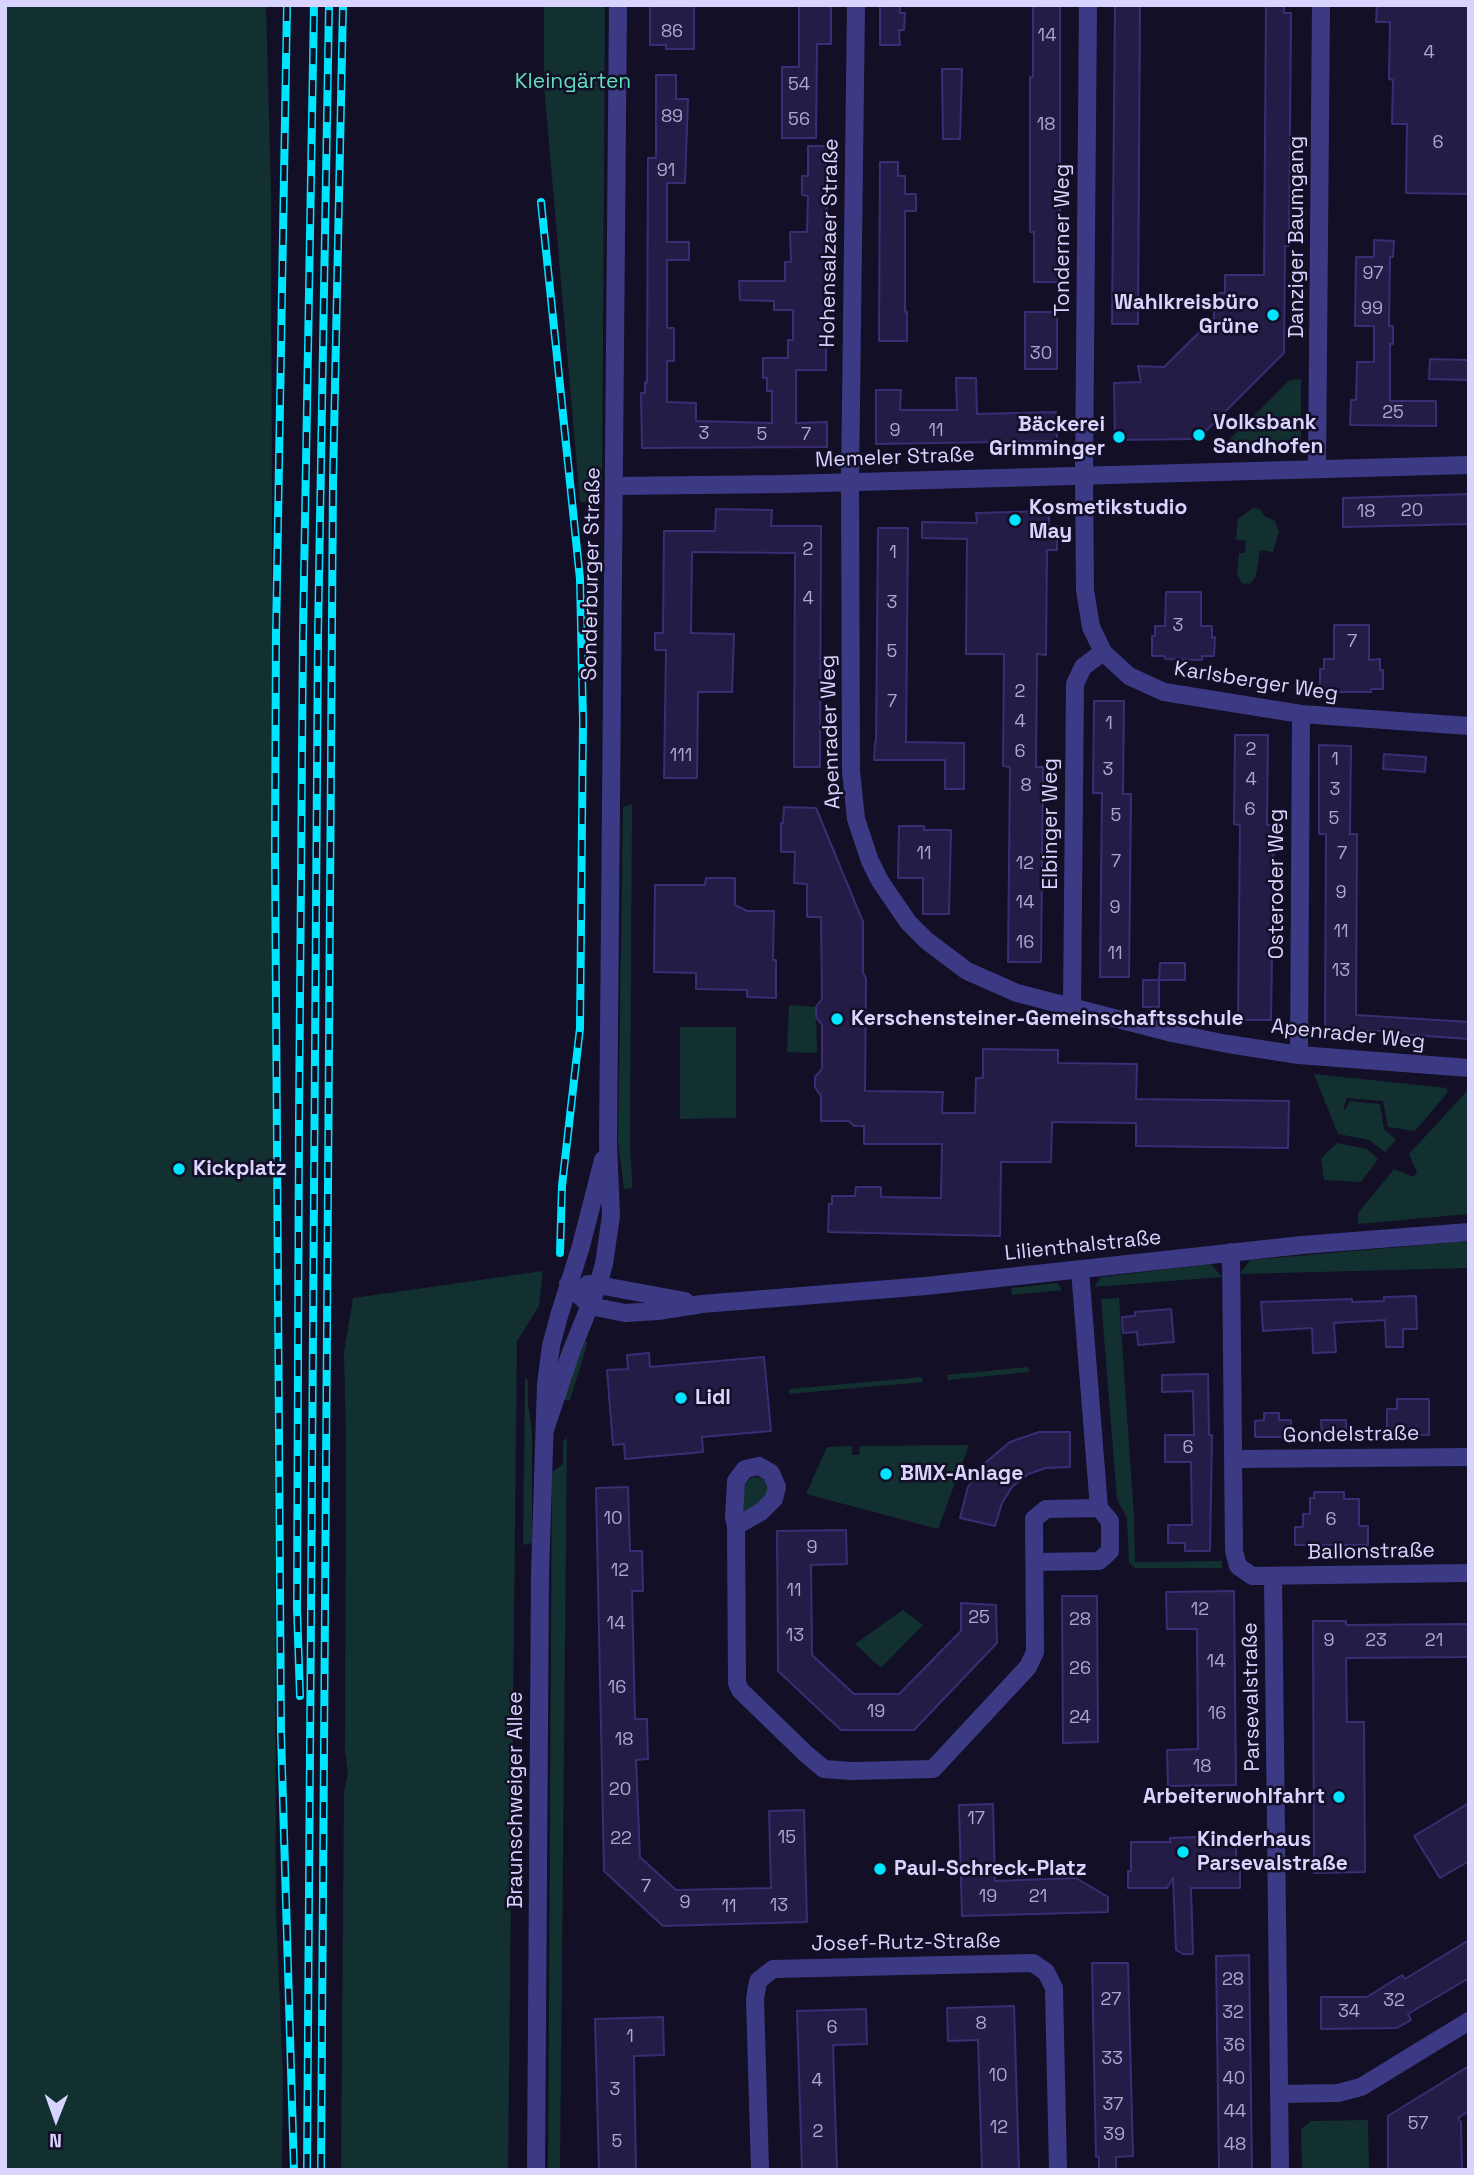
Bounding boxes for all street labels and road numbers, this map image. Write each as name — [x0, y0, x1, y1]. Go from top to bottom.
street label: Danziger Baumgang — [1284, 136, 1310, 338]
street label: Hohensalzaer Straße — [816, 138, 844, 348]
street label: Tonderner Weg — [1050, 164, 1076, 316]
street label: Memeler Straße — [815, 443, 975, 473]
street label: Sonderburger Straße — [578, 467, 606, 681]
street label: Apenrader Weg — [816, 654, 846, 810]
street label: Karlsberger Weg — [1172, 657, 1340, 707]
street label: Elbinger Weg — [1038, 758, 1064, 890]
street label: Osteroder Weg — [1264, 809, 1290, 959]
street label: Apenrader Weg — [1270, 1014, 1426, 1056]
street label: Lilienthalstraße — [1003, 1225, 1163, 1267]
street label: Gondelstraße — [1283, 1421, 1419, 1449]
street label: Ballonstraße — [1307, 1538, 1435, 1566]
street label: Parsevalstraße — [1238, 1622, 1266, 1772]
street label: Braunschweiger Allee — [503, 1691, 529, 1909]
street label: Josef-Rutz-Straße — [811, 1929, 1001, 1957]

